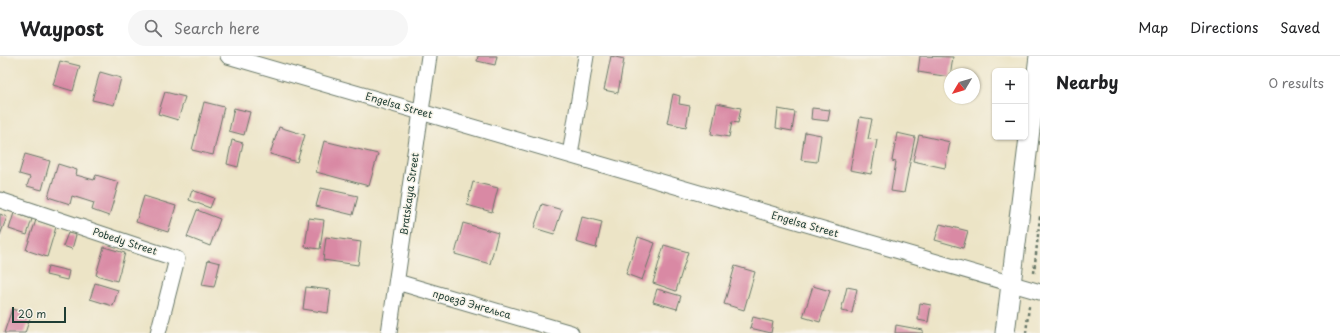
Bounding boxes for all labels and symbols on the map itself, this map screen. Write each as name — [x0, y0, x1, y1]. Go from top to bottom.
north arrow — [944, 68, 980, 104]
street label: Engelsa Street — [364, 88, 434, 121]
street label: Bratskaya Street — [395, 152, 423, 236]
street label: Engelsa Street — [770, 207, 840, 240]
street label: Pobedy Street — [91, 223, 159, 259]
street label: проезд Энгельса — [431, 285, 514, 322]
scale bar — [12, 305, 66, 324]

